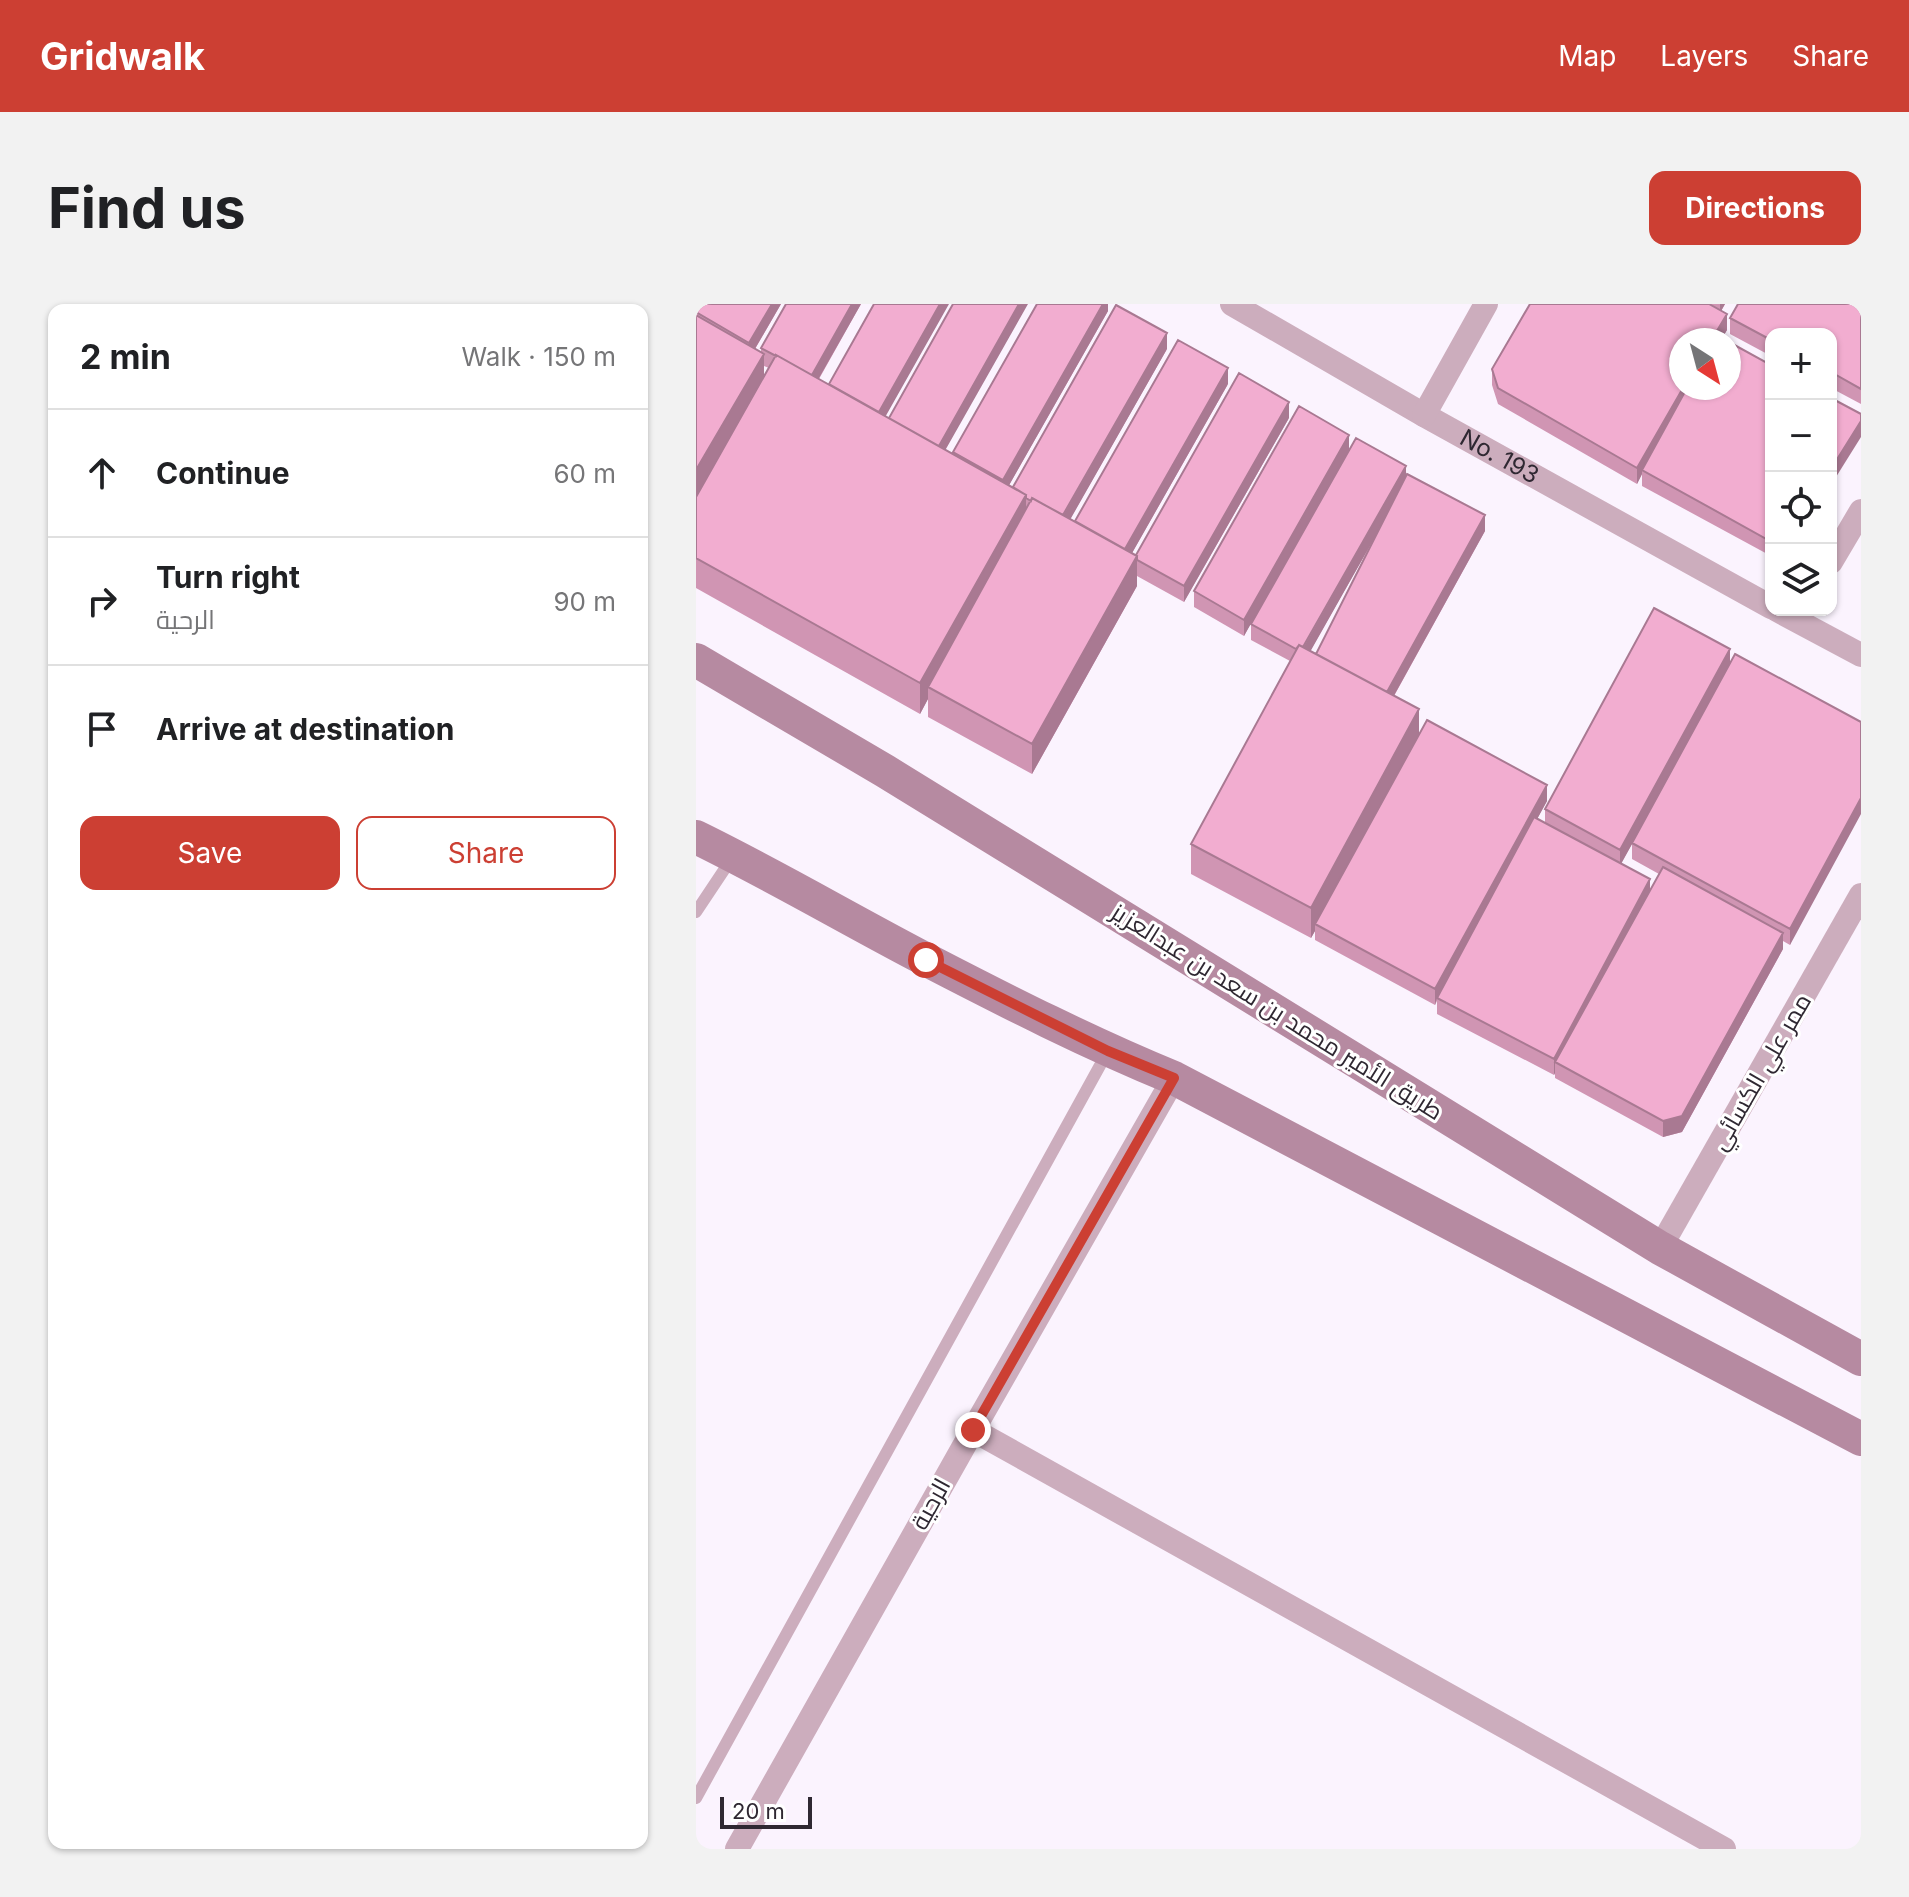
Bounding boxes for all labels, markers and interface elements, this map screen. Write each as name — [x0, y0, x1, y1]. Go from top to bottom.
text: Gridwalk — [40, 33, 205, 79]
text: Map — [1558, 39, 1616, 73]
text: Layers — [1660, 39, 1748, 73]
text: Share — [1792, 39, 1869, 73]
button: Directions — [1649, 171, 1861, 245]
text: Find us — [48, 174, 246, 242]
north arrow — [1669, 328, 1741, 400]
map controls — [1765, 328, 1837, 616]
button: + — [1765, 328, 1837, 400]
text: 2 min — [80, 336, 171, 377]
text: Walk · 150 m — [462, 341, 616, 372]
button: − — [1765, 400, 1837, 472]
street label: No. 193 — [1455, 423, 1544, 490]
icon: ahead — [80, 451, 124, 495]
text: Continue — [156, 455, 290, 491]
text: 60 m — [553, 458, 616, 489]
button: locate — [1765, 472, 1837, 544]
button: layers — [1765, 544, 1837, 616]
text: Turn right — [156, 559, 300, 595]
icon: right — [80, 579, 124, 623]
text: 90 m — [553, 586, 616, 617]
text: الرحية — [156, 604, 215, 635]
icon: arrive — [80, 707, 124, 751]
text: Arrive at destination — [156, 711, 454, 747]
button: Save — [80, 816, 340, 890]
button: Share — [356, 816, 616, 890]
street label: طريق الأمير محمد بن سعد بن عبدالعزيز — [1104, 896, 1448, 1127]
route start — [908, 942, 944, 978]
street label: ممر علي الكسائي — [1704, 988, 1821, 1158]
route end — [955, 1412, 991, 1448]
street label: الرحية — [905, 1473, 956, 1535]
scale bar — [720, 1793, 812, 1829]
text: 20 m — [732, 1798, 785, 1824]

